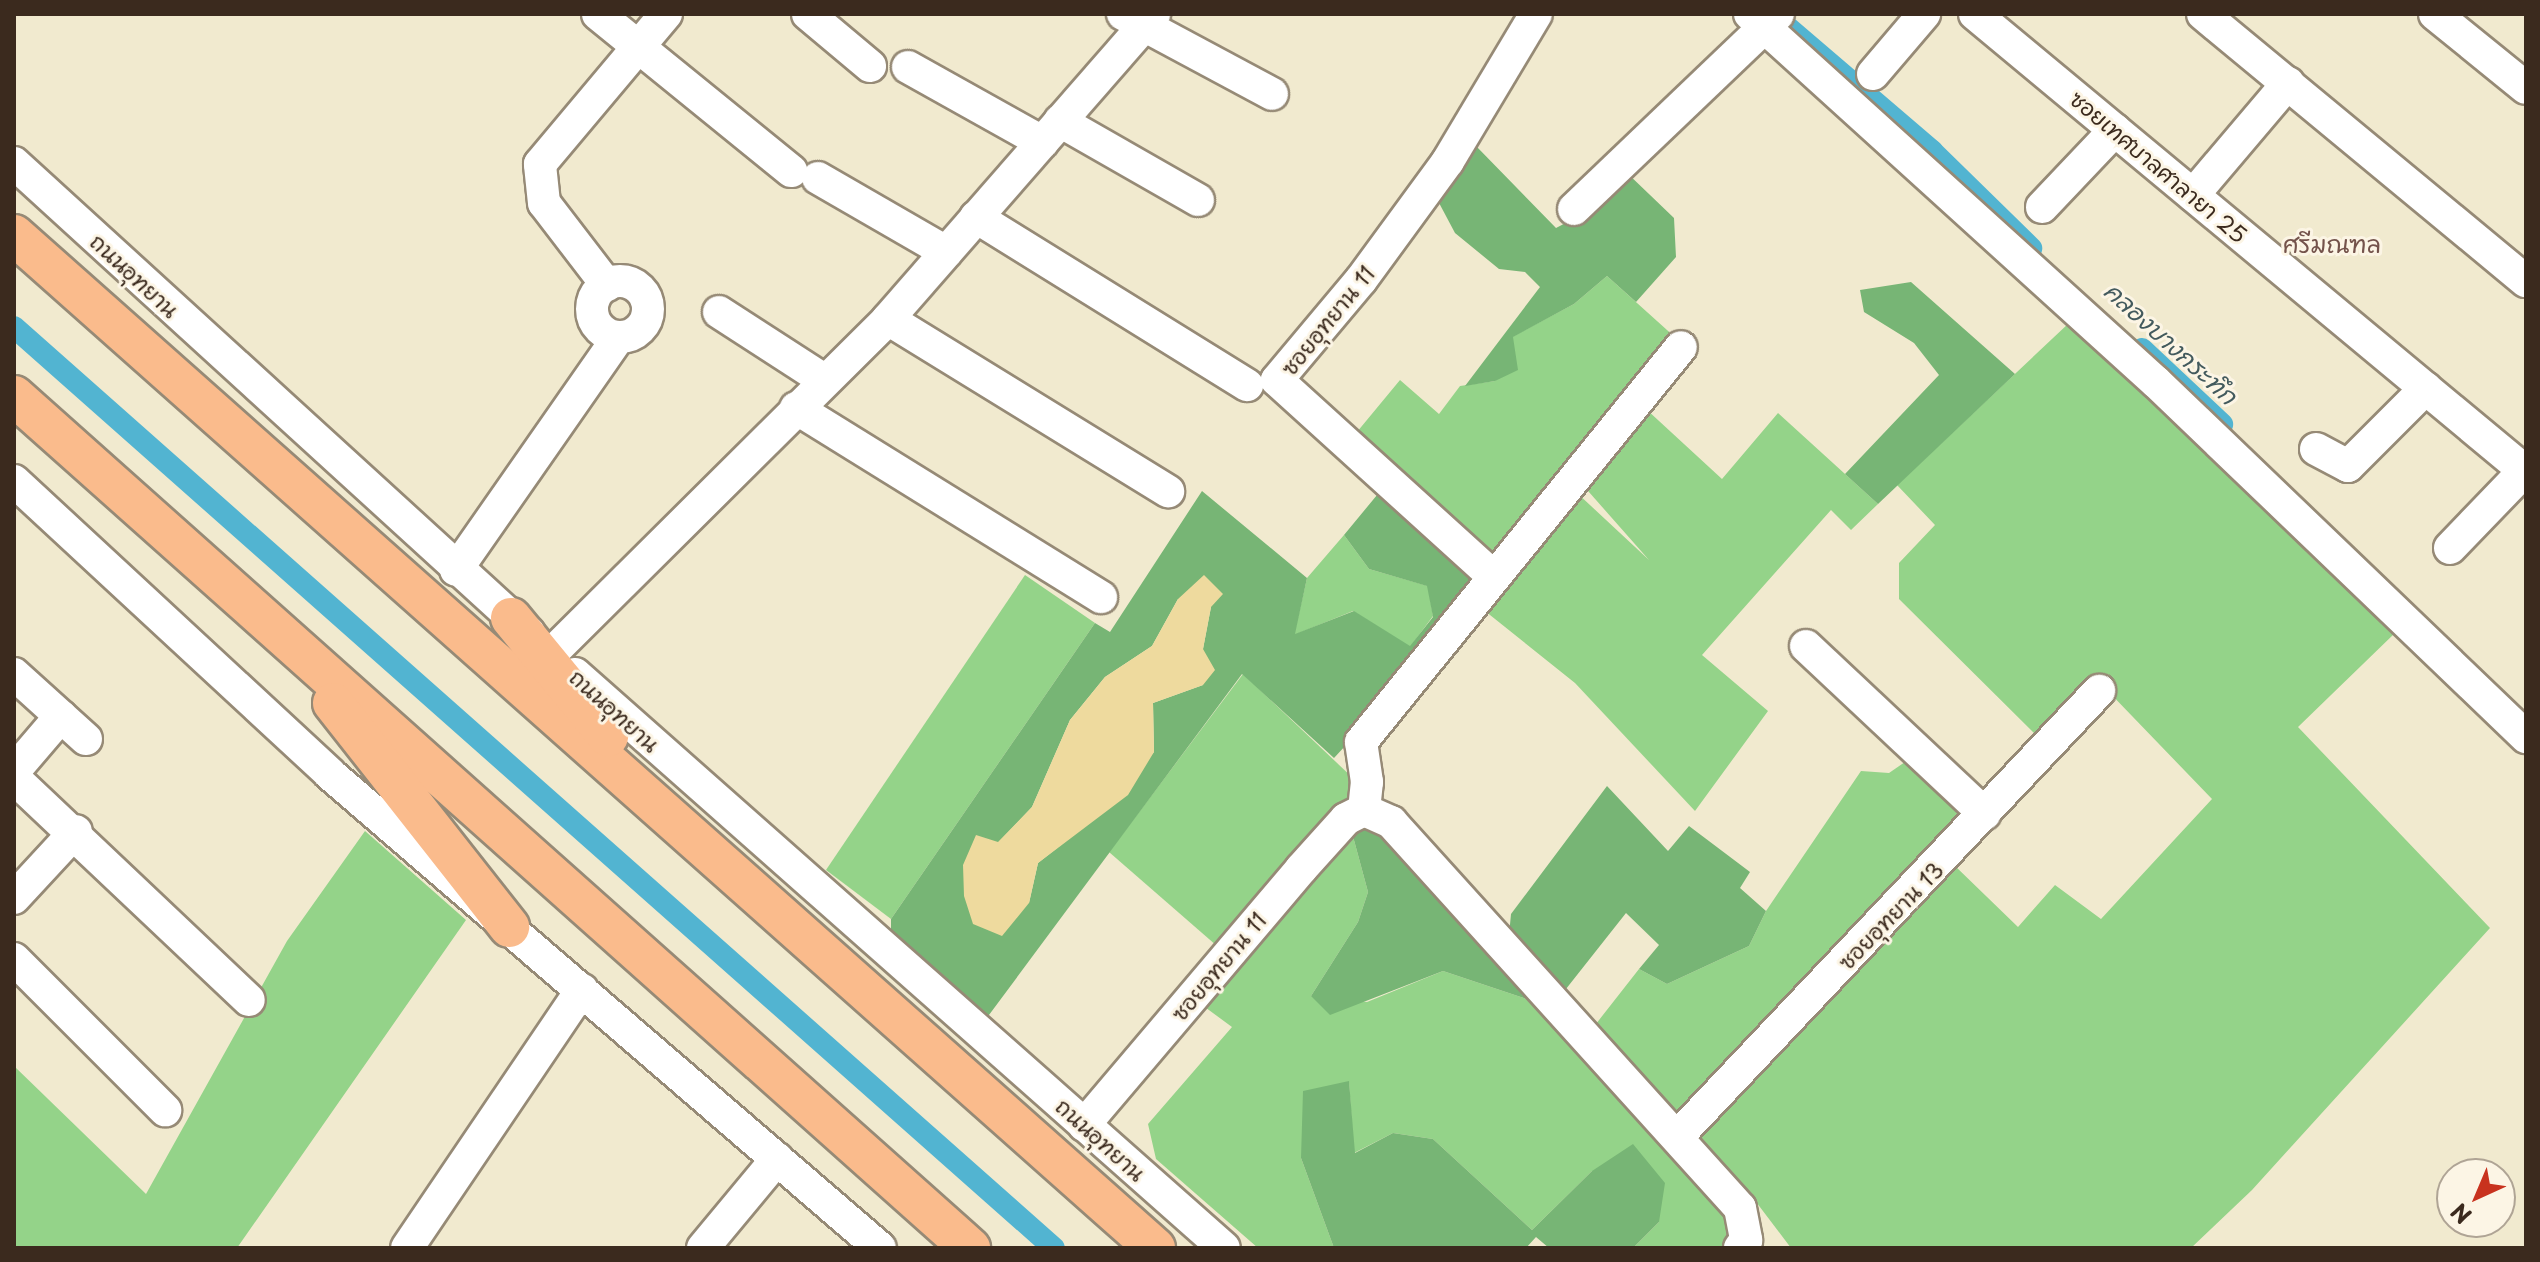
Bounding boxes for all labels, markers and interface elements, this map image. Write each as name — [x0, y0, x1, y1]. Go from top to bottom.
street label: ซอยเทศบาลศาลายา 25 — [2066, 85, 2252, 247]
street label: ถนนอุทยาน — [85, 228, 185, 322]
district label: ศรีมณฑล — [2283, 230, 2381, 258]
street label: ซอยอุทยาน 11 — [1275, 260, 1379, 380]
water label: คลองบางกระทึก — [2099, 276, 2243, 410]
street label: ถนนอุทยาน — [565, 663, 665, 757]
street label: ซอยอุทยาน 13 — [1832, 856, 1948, 974]
street label: ซอยอุทยาน 11 — [1165, 906, 1271, 1026]
street label: ถนนอุทยาน — [1051, 1092, 1151, 1186]
north arrow — [2436, 1158, 2516, 1238]
text: N — [2443, 1196, 2478, 1232]

